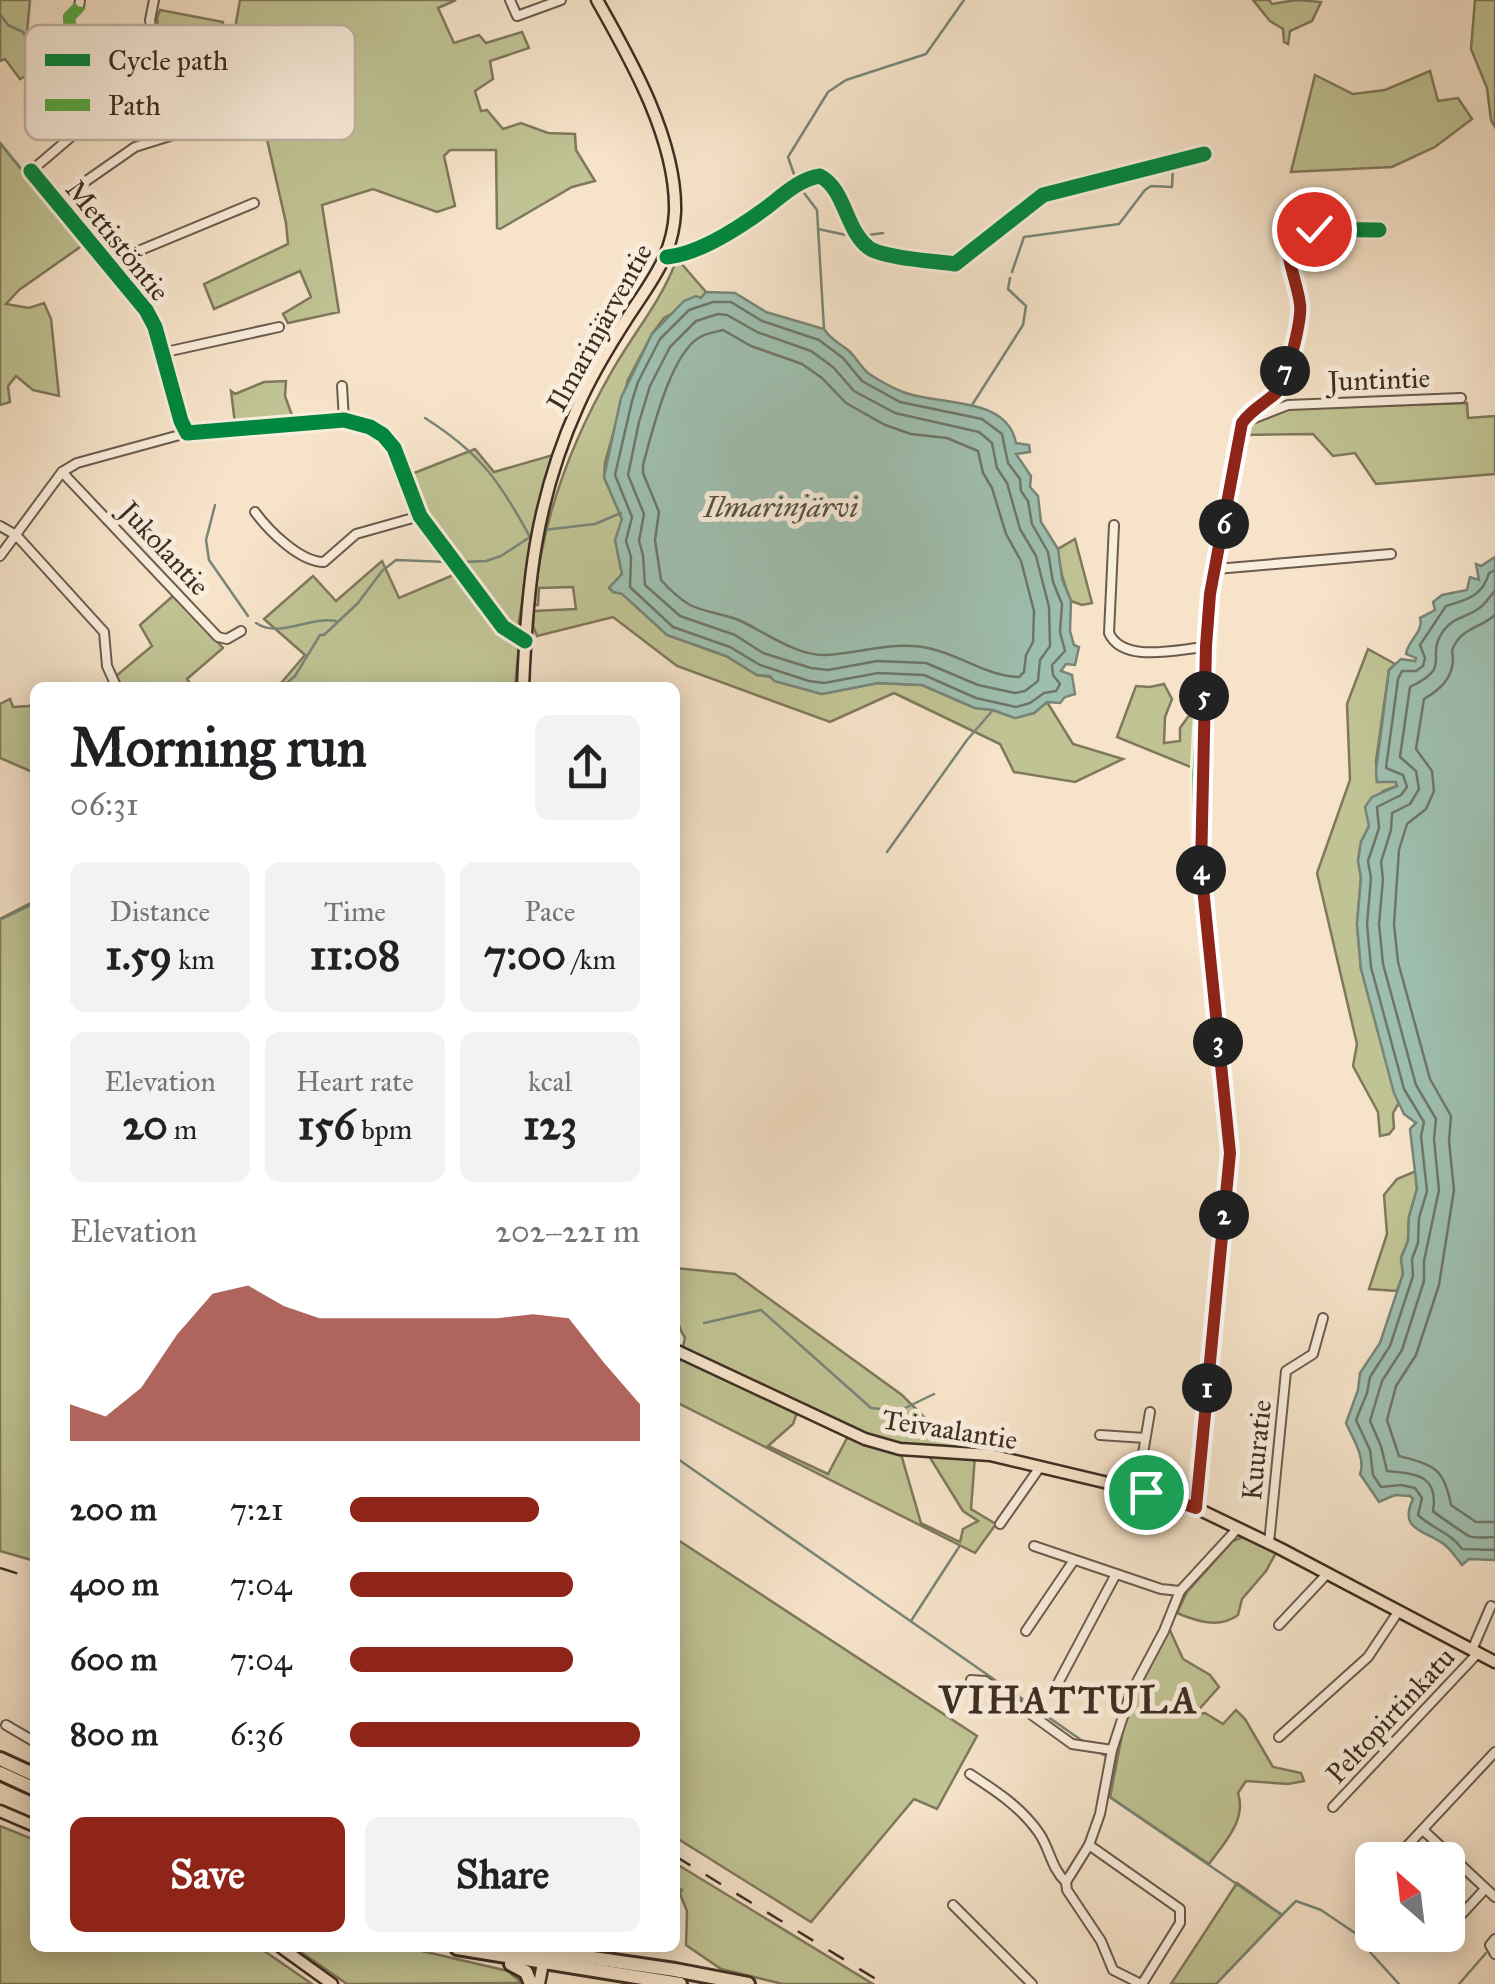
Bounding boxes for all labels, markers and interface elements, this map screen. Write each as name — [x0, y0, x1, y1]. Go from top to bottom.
legend — [25, 25, 355, 140]
text: Cycle path — [108, 43, 229, 78]
text: Path — [108, 88, 161, 123]
street label: Mettistöntie — [58, 172, 177, 308]
pin — [1272, 187, 1357, 272]
icon: check — [1287, 202, 1342, 257]
street label: Ilmarinjärventie — [539, 237, 660, 417]
pin: 7 — [1260, 346, 1310, 396]
text: 7 — [1278, 353, 1292, 388]
street label: Juntintie — [1324, 360, 1431, 399]
water label: Ilmarinjärvi — [703, 489, 858, 525]
street label: Jukolantie — [110, 492, 217, 603]
pin: 6 — [1199, 499, 1249, 549]
text: 6 — [1217, 506, 1231, 541]
pin: 5 — [1179, 671, 1229, 721]
text: 5 — [1197, 678, 1211, 713]
text: Morning run — [70, 714, 367, 781]
button: share — [535, 715, 640, 820]
text: 06:31 — [70, 785, 139, 824]
pin: 4 — [1176, 845, 1226, 895]
text: 4 — [1193, 852, 1209, 887]
text: Distance — [110, 894, 210, 929]
text: Time — [324, 894, 386, 929]
text: Pace — [525, 894, 575, 929]
text: 1.59 — [105, 929, 172, 981]
text: 11:08 — [310, 929, 400, 981]
text: 7:00 — [484, 929, 566, 981]
text: km — [172, 942, 215, 977]
text: /km — [566, 942, 616, 977]
pin: 3 — [1193, 1017, 1243, 1067]
text: 3 — [1212, 1024, 1224, 1059]
text: Elevation — [104, 1064, 216, 1099]
text: Heart rate — [296, 1064, 414, 1099]
text: kcal — [528, 1064, 572, 1099]
text: 20 — [123, 1099, 168, 1151]
text: 156 — [298, 1099, 355, 1151]
text: 123 — [523, 1099, 577, 1151]
text: m — [168, 1112, 197, 1147]
text: bpm — [355, 1112, 412, 1147]
pin: 2 — [1199, 1190, 1249, 1240]
text: 2 — [1217, 1197, 1231, 1232]
text: Elevation — [70, 1212, 197, 1251]
text: 202–221 m — [495, 1212, 640, 1251]
pin: 1 — [1182, 1363, 1232, 1413]
text: 1 — [1201, 1370, 1213, 1405]
street label: Kuuratie — [1234, 1398, 1279, 1502]
street label: Teivaalantie — [880, 1402, 1020, 1457]
pin — [1104, 1450, 1189, 1535]
icon: arrive — [1119, 1465, 1174, 1520]
text: 200 m — [70, 1490, 157, 1529]
text: 7:21 — [230, 1490, 284, 1529]
text: 400 m — [70, 1565, 159, 1604]
text: 7:04 — [230, 1565, 292, 1604]
text: 600 m — [70, 1640, 157, 1679]
text: 7:04 — [230, 1640, 292, 1679]
street label: Peltopirtinkatu — [1318, 1640, 1462, 1791]
district label: VIHATTULA — [938, 1677, 1199, 1723]
text: 800 m — [70, 1715, 158, 1754]
text: 6:36 — [230, 1715, 284, 1754]
button: Save — [70, 1817, 345, 1932]
button: Share — [365, 1817, 640, 1932]
north arrow — [1355, 1842, 1465, 1952]
map controls — [1355, 1842, 1465, 1952]

